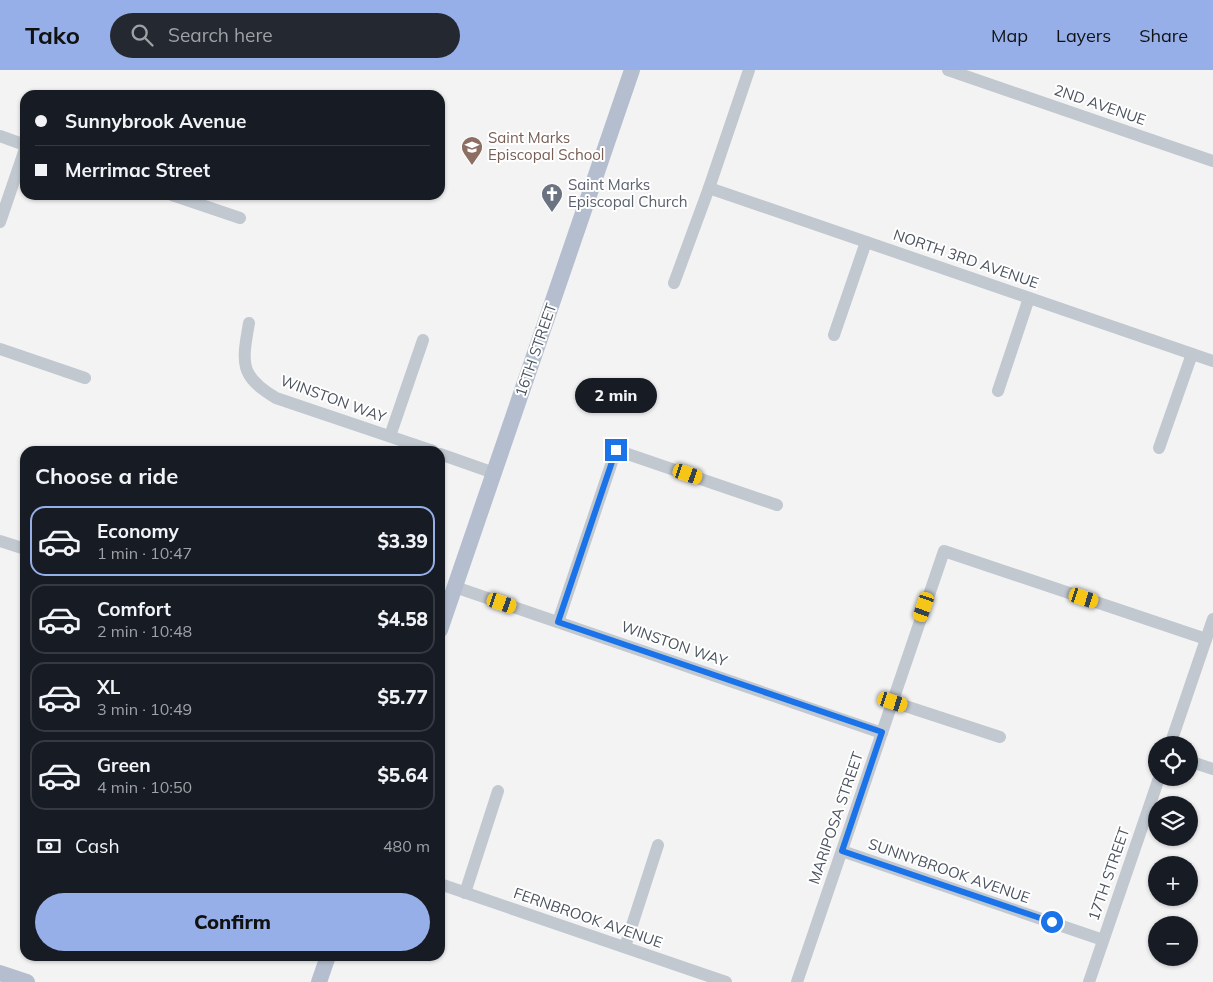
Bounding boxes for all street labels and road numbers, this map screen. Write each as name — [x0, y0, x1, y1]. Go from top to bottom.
street label: 2ND AVENUE — [1052, 80, 1149, 129]
street label: NORTH 3RD AVENUE — [891, 225, 1041, 292]
street label: 16TH STREET — [511, 301, 560, 399]
street label: WINSTON WAY — [278, 371, 389, 427]
street label: WINSTON WAY — [619, 616, 731, 671]
street label: MARIPOSA STREET — [804, 749, 867, 887]
street label: 17TH STREET — [1084, 825, 1133, 923]
street label: SUNNYBROOK AVENUE — [866, 834, 1033, 907]
street label: FERNBROOK AVENUE — [511, 883, 665, 952]

